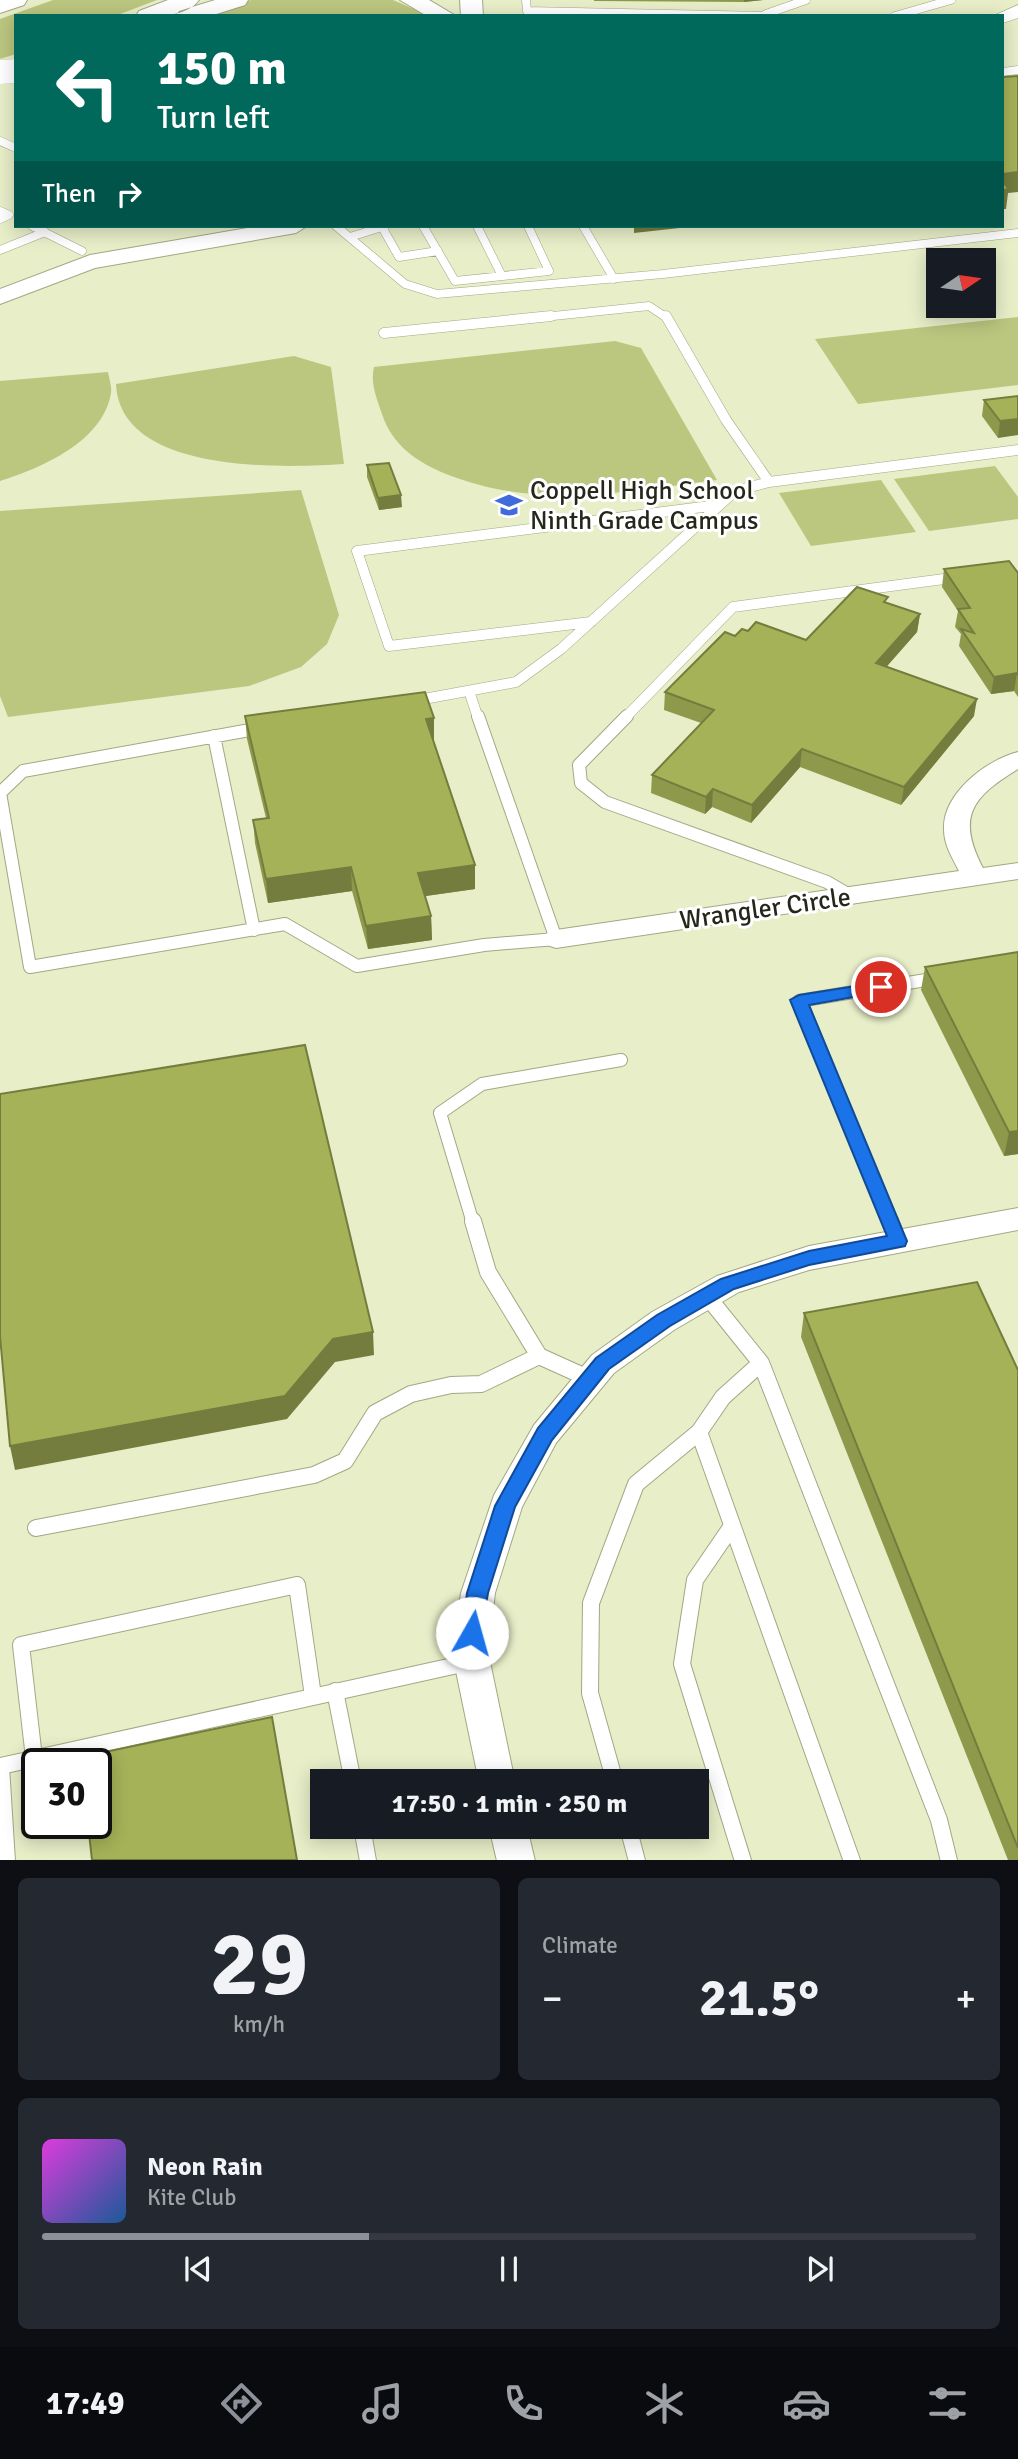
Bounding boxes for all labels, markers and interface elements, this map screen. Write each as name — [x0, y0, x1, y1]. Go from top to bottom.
text: 150 m — [157, 38, 287, 98]
icon: left — [42, 42, 133, 133]
text: Turn left — [157, 98, 270, 137]
icon: right — [110, 175, 148, 213]
text: Then — [42, 178, 96, 210]
north arrow — [926, 248, 996, 318]
map controls — [926, 248, 996, 318]
place label: Coppell High School Ninth Grade Campus — [530, 475, 758, 537]
school or university icon: Coppell High School Ninth Grade Campus — [494, 490, 524, 520]
street label: Wrangler Circle — [678, 881, 853, 937]
pin — [851, 957, 911, 1017]
icon: arrive — [862, 968, 900, 1006]
position arrow — [435, 1596, 509, 1670]
speed limit sign: 30 — [21, 1748, 112, 1839]
text: 17:50 · 1 min · 250 m — [392, 1788, 627, 1820]
text: 29 — [210, 1908, 308, 2021]
text: Climate — [542, 1931, 618, 1960]
text: 21.5° — [699, 1966, 819, 2030]
text: − — [542, 1975, 563, 2022]
text: + — [955, 1975, 976, 2022]
text: km/h — [233, 2010, 285, 2039]
text: Neon Rain — [147, 2151, 263, 2183]
text: Kite Club — [147, 2183, 236, 2212]
icon: previous — [179, 2250, 217, 2288]
icon: pause — [490, 2250, 528, 2288]
icon: next — [801, 2250, 839, 2288]
icon: directions — [217, 2379, 266, 2428]
icon: music — [358, 2379, 407, 2428]
icon: phone — [499, 2379, 548, 2428]
icon: climate — [640, 2379, 689, 2428]
icon: car — [782, 2379, 831, 2428]
icon: filters — [923, 2379, 972, 2428]
text: 17:49 — [46, 2384, 125, 2423]

